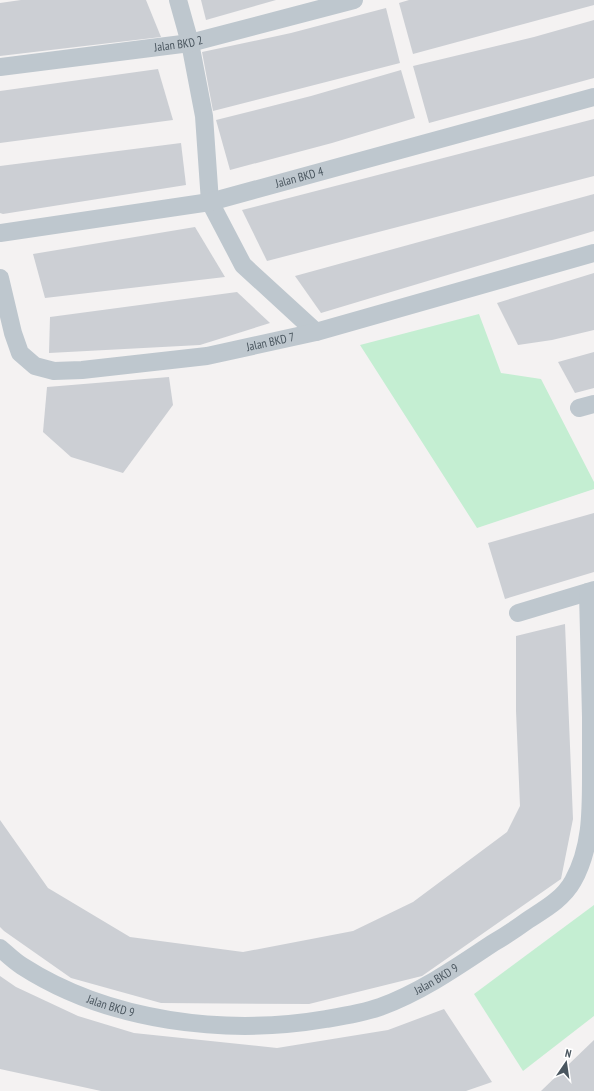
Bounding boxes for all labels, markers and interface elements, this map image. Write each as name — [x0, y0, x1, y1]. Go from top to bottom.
street label: Jalan BKD 2 — [152, 32, 204, 55]
street label: Jalan BKD 4 — [273, 163, 325, 191]
street label: Jalan BKD 7 — [244, 329, 296, 354]
street label: Jalan BKD 9 — [410, 960, 461, 998]
street label: Jalan BKD 9 — [84, 991, 136, 1020]
north arrow — [546, 1043, 586, 1083]
text: N — [564, 1046, 573, 1061]

